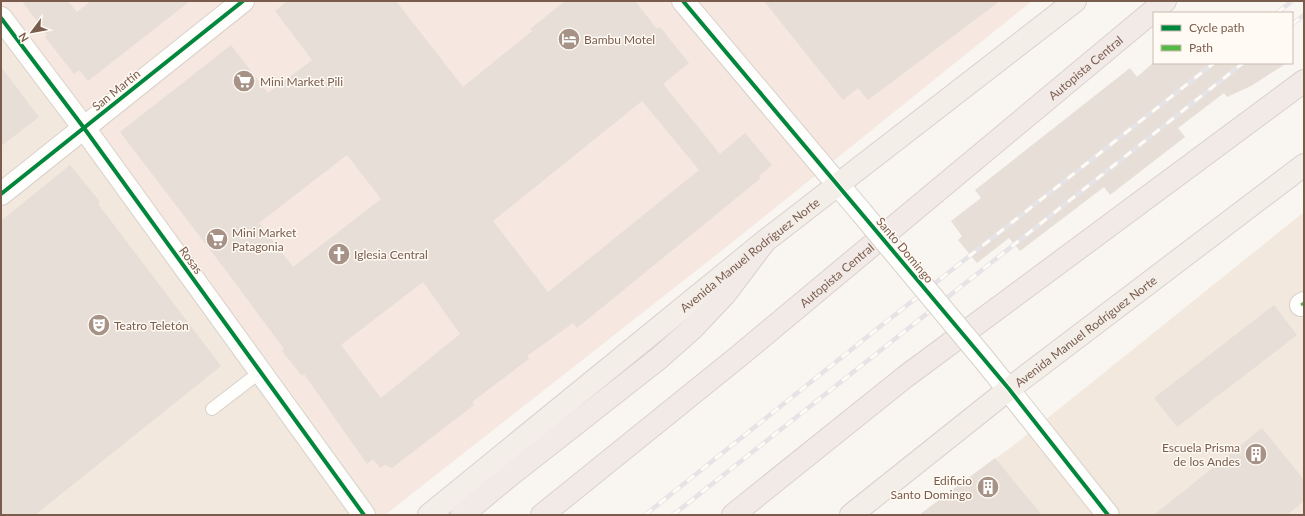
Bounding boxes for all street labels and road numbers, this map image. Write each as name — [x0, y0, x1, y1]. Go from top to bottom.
street label: Autopista Central — [1045, 32, 1126, 103]
street label: San Martín — [89, 66, 143, 114]
street label: Avenida Manuel Rodríguez Norte — [677, 194, 822, 315]
street label: Santo Domingo — [873, 214, 937, 286]
street label: Autopista Central — [796, 240, 877, 310]
street label: Rosas — [176, 243, 206, 277]
street label: Avenida Manuel Rodríguez Norte — [1011, 272, 1159, 390]

